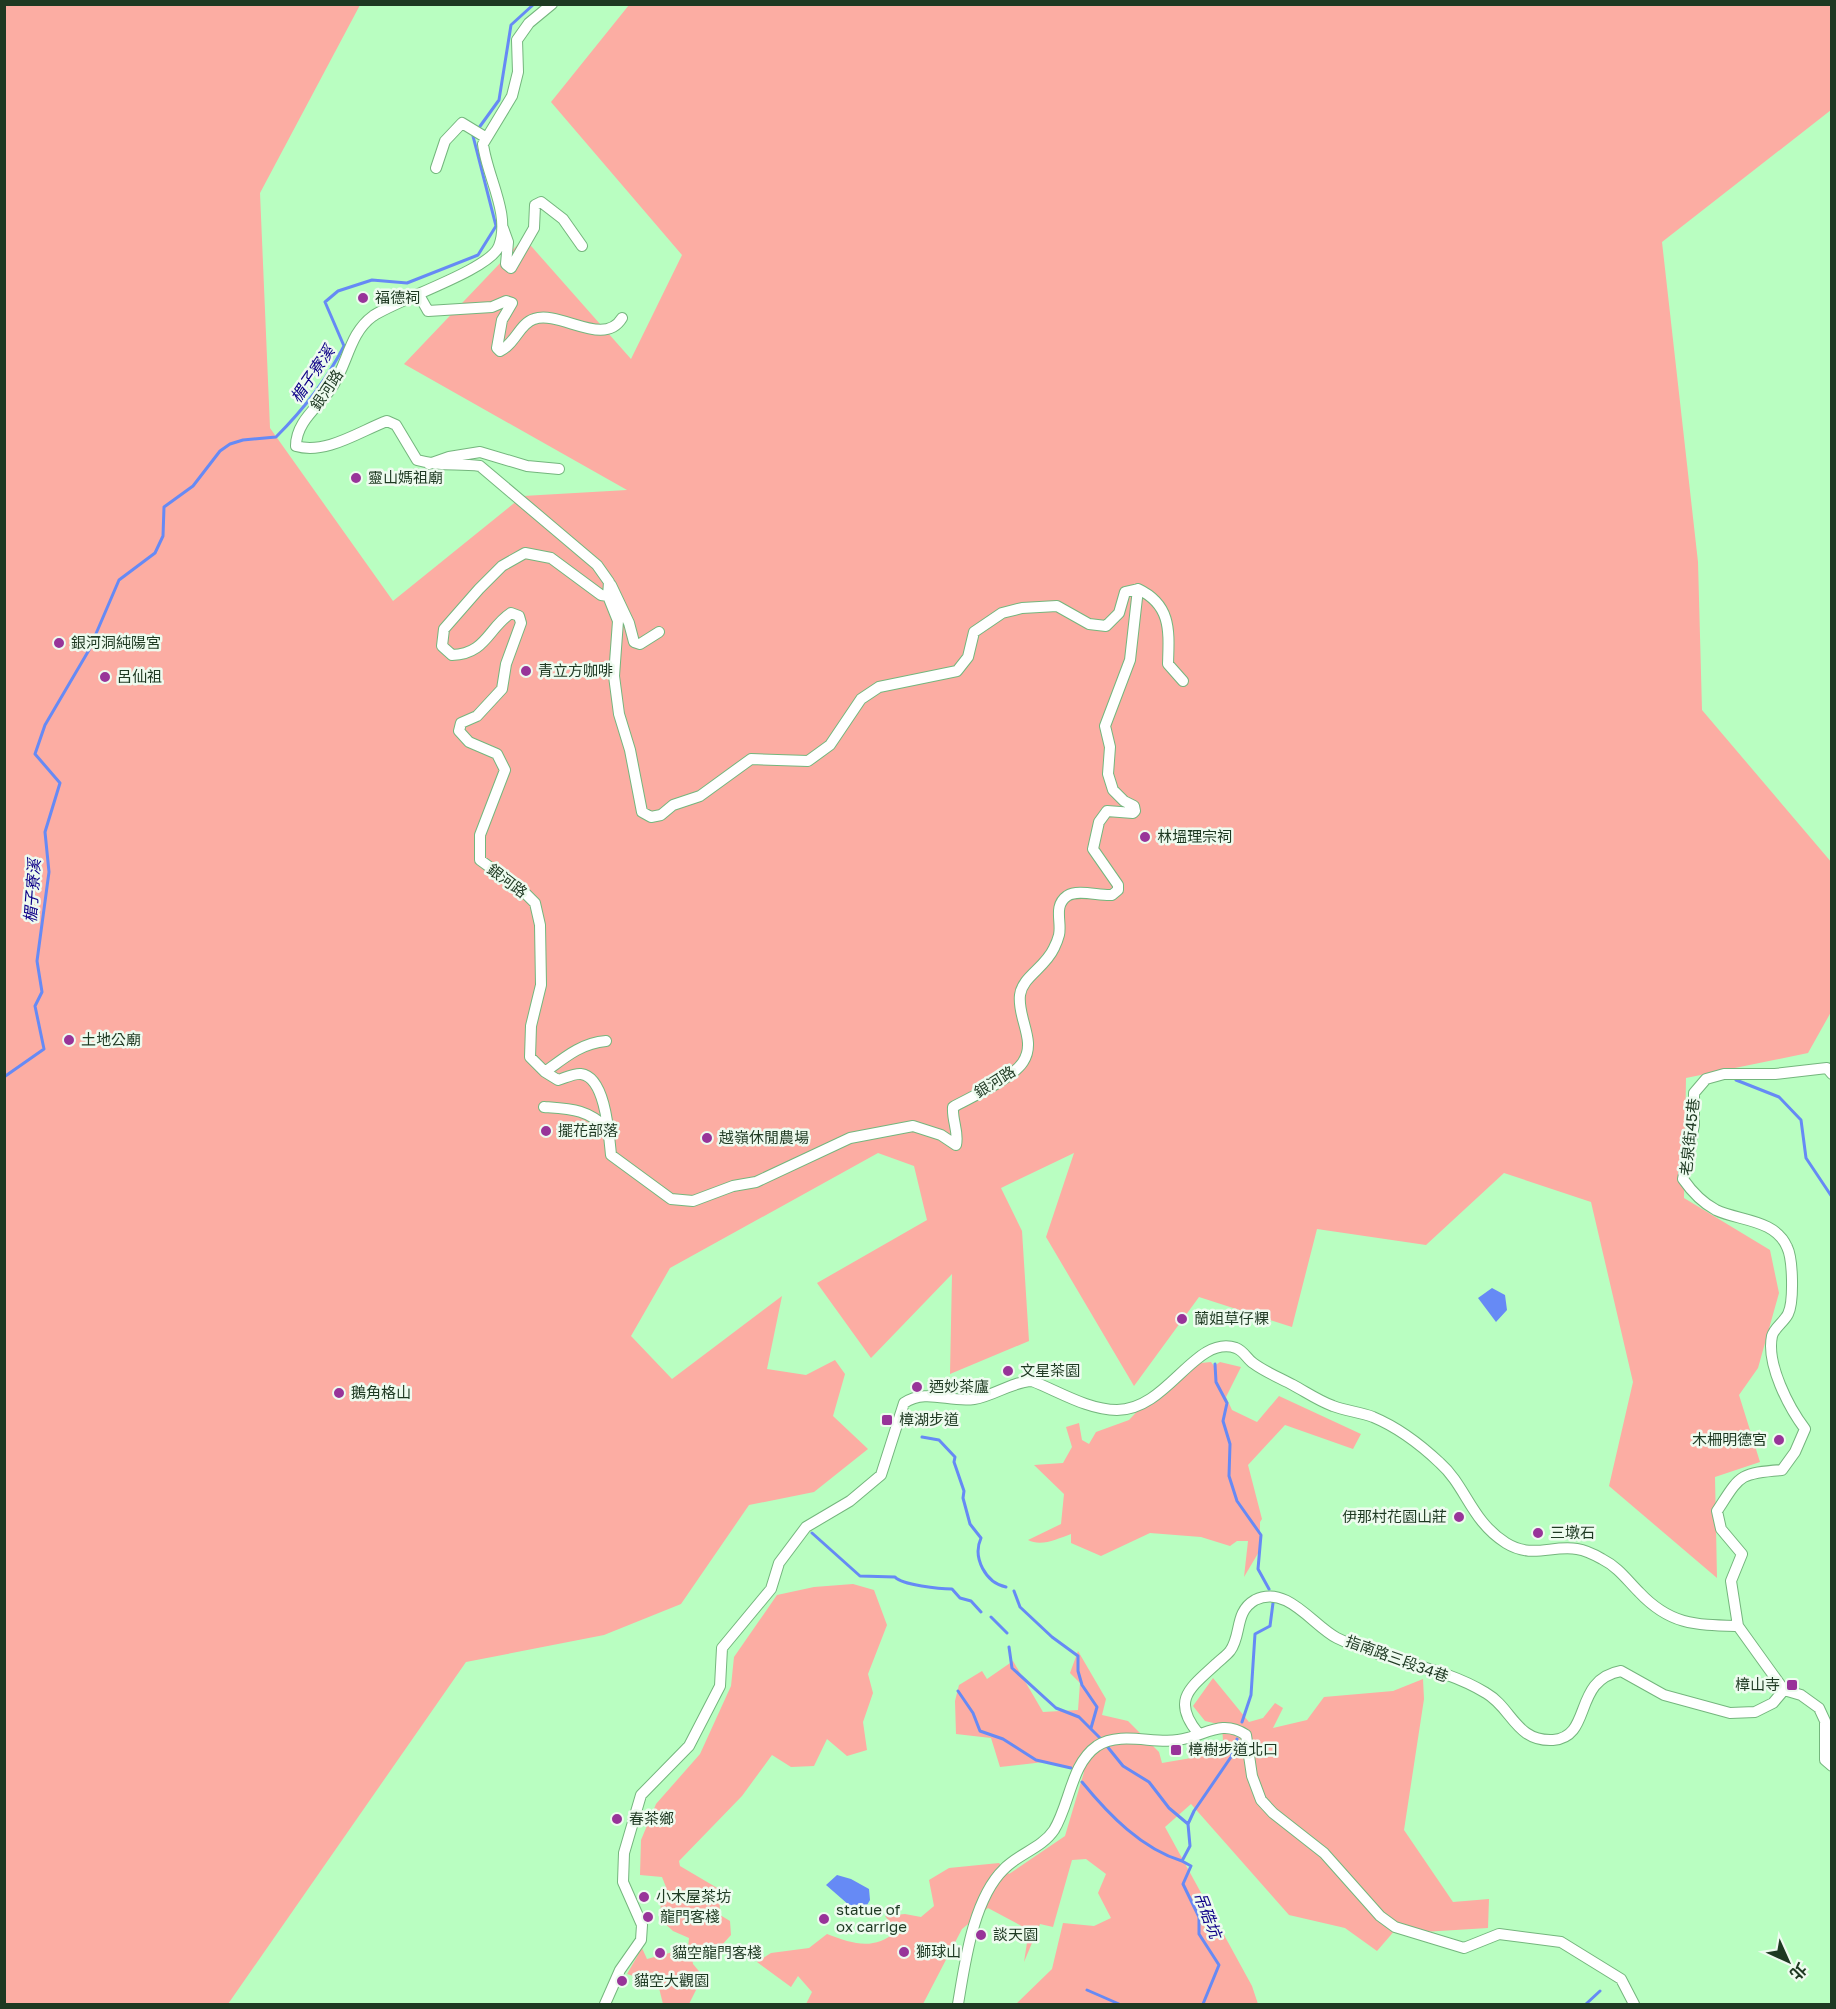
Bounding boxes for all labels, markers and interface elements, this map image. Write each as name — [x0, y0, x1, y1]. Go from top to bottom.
place label: 福德祠 — [375, 288, 420, 306]
marker: 福德祠 — [356, 291, 370, 305]
water label: 楣子寮溪 — [286, 340, 339, 406]
street label: 銀河路 — [306, 366, 346, 413]
place label: 靈山媽祖廟 — [368, 468, 443, 486]
marker: 靈山媽祖廟 — [349, 471, 363, 485]
place label: 銀河洞純陽宮 — [71, 633, 161, 651]
marker: 銀河洞純陽宮 — [52, 636, 66, 650]
place label: 青立方咖啡 — [538, 661, 613, 679]
marker: 青立方咖啡 — [519, 664, 533, 678]
place label: 呂仙祖 — [117, 667, 162, 685]
marker: 呂仙祖 — [98, 670, 112, 684]
place label: 林塭理宗祠 — [1157, 827, 1232, 845]
marker: 林塭理宗祠 — [1138, 830, 1152, 844]
water label: 楣子寮溪 — [20, 856, 44, 924]
street label: 銀河路 — [484, 859, 531, 901]
place label: 土地公廟 — [81, 1030, 141, 1048]
marker: 土地公廟 — [62, 1033, 76, 1047]
street label: 銀河路 — [971, 1062, 1018, 1101]
street label: 老泉街45巷 — [1676, 1097, 1702, 1177]
place label: 擺花部落 — [558, 1121, 618, 1139]
marker: 擺花部落 — [539, 1124, 553, 1138]
place label: 越嶺休閒農場 — [719, 1128, 809, 1146]
marker: 越嶺休閒農場 — [700, 1131, 714, 1145]
place label: 蘭姐草仔粿 — [1194, 1309, 1269, 1327]
marker: 蘭姐草仔粿 — [1175, 1312, 1189, 1326]
place label: 文星茶園 — [1020, 1361, 1080, 1379]
marker: 文星茶園 — [1001, 1364, 1015, 1378]
place label: 迺妙茶廬 — [929, 1377, 989, 1395]
marker: 迺妙茶廬 — [910, 1380, 924, 1394]
place label: 鵝角格山 — [351, 1383, 411, 1401]
marker: 鵝角格山 — [332, 1386, 346, 1400]
place label: 樟湖步道 — [899, 1410, 959, 1428]
marker: 樟湖步道 — [880, 1413, 894, 1427]
place label: 木柵明德宮 — [1692, 1430, 1767, 1448]
marker: 木柵明德宮 — [1772, 1433, 1786, 1447]
place label: 伊那村花園山莊 — [1342, 1507, 1447, 1525]
marker: 伊那村花園山莊 — [1452, 1510, 1466, 1524]
place label: 三墩石 — [1550, 1523, 1595, 1541]
marker: 三墩石 — [1531, 1526, 1545, 1540]
street label: 指南路三段34巷 — [1344, 1631, 1451, 1685]
place label: 樟山寺 — [1735, 1675, 1780, 1693]
marker: 樟山寺 — [1785, 1678, 1799, 1692]
place label: 樟樹步道北口 — [1188, 1740, 1278, 1758]
marker: 樟樹步道北口 — [1169, 1743, 1183, 1757]
place label: 春茶鄉 — [629, 1809, 674, 1827]
marker: 春茶鄉 — [610, 1812, 624, 1826]
place label: 小木屋茶坊 — [656, 1887, 731, 1905]
water label: 吊硞坑 — [1190, 1889, 1227, 1943]
marker: 小木屋茶坊 — [637, 1890, 651, 1904]
place label: statue of ox carrige — [836, 1900, 907, 1935]
place label: 龍門客棧 — [660, 1907, 720, 1925]
marker: 龍門客棧 — [641, 1910, 655, 1924]
marker: statue of ox carrige — [817, 1912, 831, 1926]
place label: 談天園 — [993, 1925, 1038, 1943]
marker: 談天園 — [974, 1928, 988, 1942]
north arrow — [1758, 1931, 1818, 1991]
place label: 獅球山 — [916, 1942, 961, 1960]
place label: 貓空龍門客棧 — [672, 1943, 762, 1961]
marker: 獅球山 — [897, 1945, 911, 1959]
marker: 貓空龍門客棧 — [653, 1946, 667, 1960]
text: 北 — [1786, 1959, 1811, 1984]
place label: 貓空大觀園 — [634, 1971, 709, 1989]
marker: 貓空大觀園 — [615, 1974, 629, 1988]

